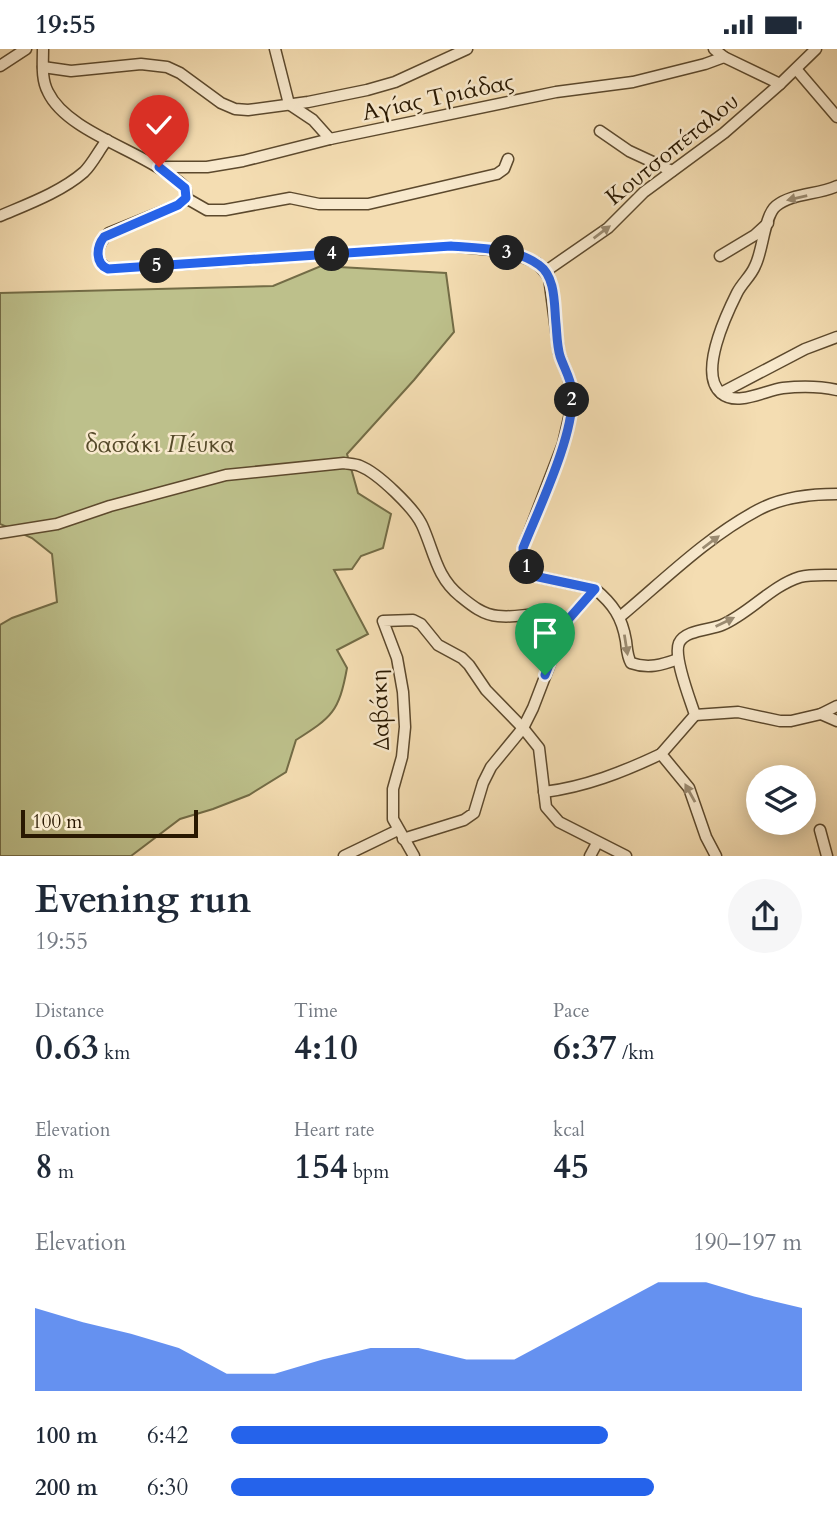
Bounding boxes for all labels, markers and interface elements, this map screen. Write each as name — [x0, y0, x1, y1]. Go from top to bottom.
text: 19:55 — [35, 7, 96, 42]
street label: Αγίας Τριάδας — [359, 66, 517, 128]
street label: Κουτσοπέταλου — [599, 86, 745, 212]
pin — [129, 95, 189, 167]
icon: check — [140, 106, 178, 144]
one-way arrow — [786, 193, 808, 204]
one-way arrow — [592, 224, 610, 239]
pin: 3 — [490, 235, 524, 271]
pin: 4 — [314, 237, 350, 271]
text: 3 — [502, 239, 511, 265]
text: 4 — [327, 240, 336, 266]
pin: 5 — [140, 249, 174, 283]
text: 5 — [152, 252, 161, 278]
pin: 2 — [554, 383, 590, 417]
text: 2 — [567, 386, 576, 412]
park label: δασάκι Πέυκα — [86, 429, 235, 460]
one-way arrow — [702, 535, 720, 550]
pin: 1 — [510, 549, 544, 585]
text: 1 — [522, 553, 531, 579]
pin — [515, 603, 575, 675]
icon: arrive — [526, 614, 564, 652]
one-way arrow — [715, 617, 735, 628]
one-way arrow — [621, 634, 632, 656]
street label: Δαβάκη — [363, 669, 397, 751]
map controls — [746, 765, 816, 835]
button: layers — [746, 765, 816, 835]
one-way arrow — [684, 784, 696, 803]
scale bar — [21, 807, 198, 839]
text: 100 m — [32, 809, 82, 835]
text: Evening run — [35, 874, 251, 926]
button: share — [728, 879, 802, 953]
text: 19:55 — [35, 926, 88, 957]
text: Distance — [35, 998, 104, 1024]
text: Time — [294, 998, 338, 1024]
text: Pace — [553, 998, 590, 1024]
text: 0.63 — [35, 1024, 99, 1072]
text: 4:10 — [294, 1024, 358, 1072]
text: 6:37 — [553, 1024, 617, 1072]
text: km — [99, 1040, 130, 1066]
text: /km — [617, 1040, 654, 1066]
text: Elevation — [35, 1117, 110, 1143]
text: Heart rate — [294, 1117, 375, 1143]
text: kcal — [553, 1117, 585, 1143]
text: 8 — [35, 1143, 53, 1191]
text: 154 — [294, 1143, 348, 1191]
text: 45 — [553, 1143, 589, 1191]
text: m — [53, 1159, 74, 1185]
text: bpm — [348, 1159, 389, 1185]
text: Elevation — [35, 1227, 126, 1258]
text: 190–197 m — [693, 1227, 802, 1258]
text: 100 m — [35, 1420, 98, 1451]
text: 6:42 — [147, 1420, 188, 1451]
text: 200 m — [35, 1472, 98, 1503]
text: 6:30 — [147, 1472, 188, 1503]

